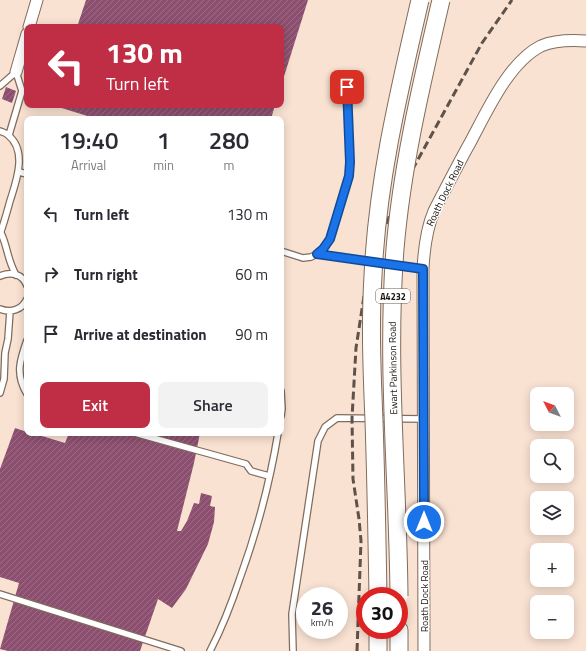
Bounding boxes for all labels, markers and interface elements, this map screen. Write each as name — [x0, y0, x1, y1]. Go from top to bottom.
text: 130 m — [106, 31, 183, 74]
icon: left — [40, 40, 92, 92]
text: Turn left — [106, 70, 169, 97]
pin — [330, 70, 364, 104]
icon: arrive — [336, 76, 358, 98]
text: 19:40 — [59, 122, 118, 158]
text: 1 — [157, 122, 170, 158]
text: 280 — [209, 122, 249, 158]
text: Arrival — [71, 155, 106, 175]
text: min — [153, 155, 174, 175]
text: m — [224, 155, 234, 175]
street label: Roath Dock Road — [422, 157, 468, 229]
icon: left — [40, 203, 62, 225]
text: Turn left — [74, 203, 129, 226]
text: 130 m — [227, 203, 268, 226]
icon: right — [40, 263, 62, 285]
text: Turn right — [74, 263, 138, 286]
text: 60 m — [235, 263, 268, 286]
road number: A4232 — [376, 289, 410, 303]
street label: Ewart Parkinson Road — [385, 321, 401, 415]
icon: arrive — [40, 323, 62, 345]
text: Arrive at destination — [74, 323, 207, 346]
text: 90 m — [235, 323, 268, 346]
button: Exit — [40, 382, 150, 428]
button: Share — [158, 382, 268, 428]
north arrow — [530, 387, 574, 431]
map controls — [530, 387, 574, 639]
button: search — [530, 439, 574, 483]
button: layers — [530, 491, 574, 535]
position arrow — [403, 501, 445, 543]
button: + — [530, 543, 574, 587]
street label: Roath Dock Road — [417, 560, 432, 632]
speed limit sign: 30 — [356, 587, 408, 639]
text: 26 — [311, 592, 333, 623]
button: − — [530, 595, 574, 639]
text: km/h — [311, 615, 333, 630]

